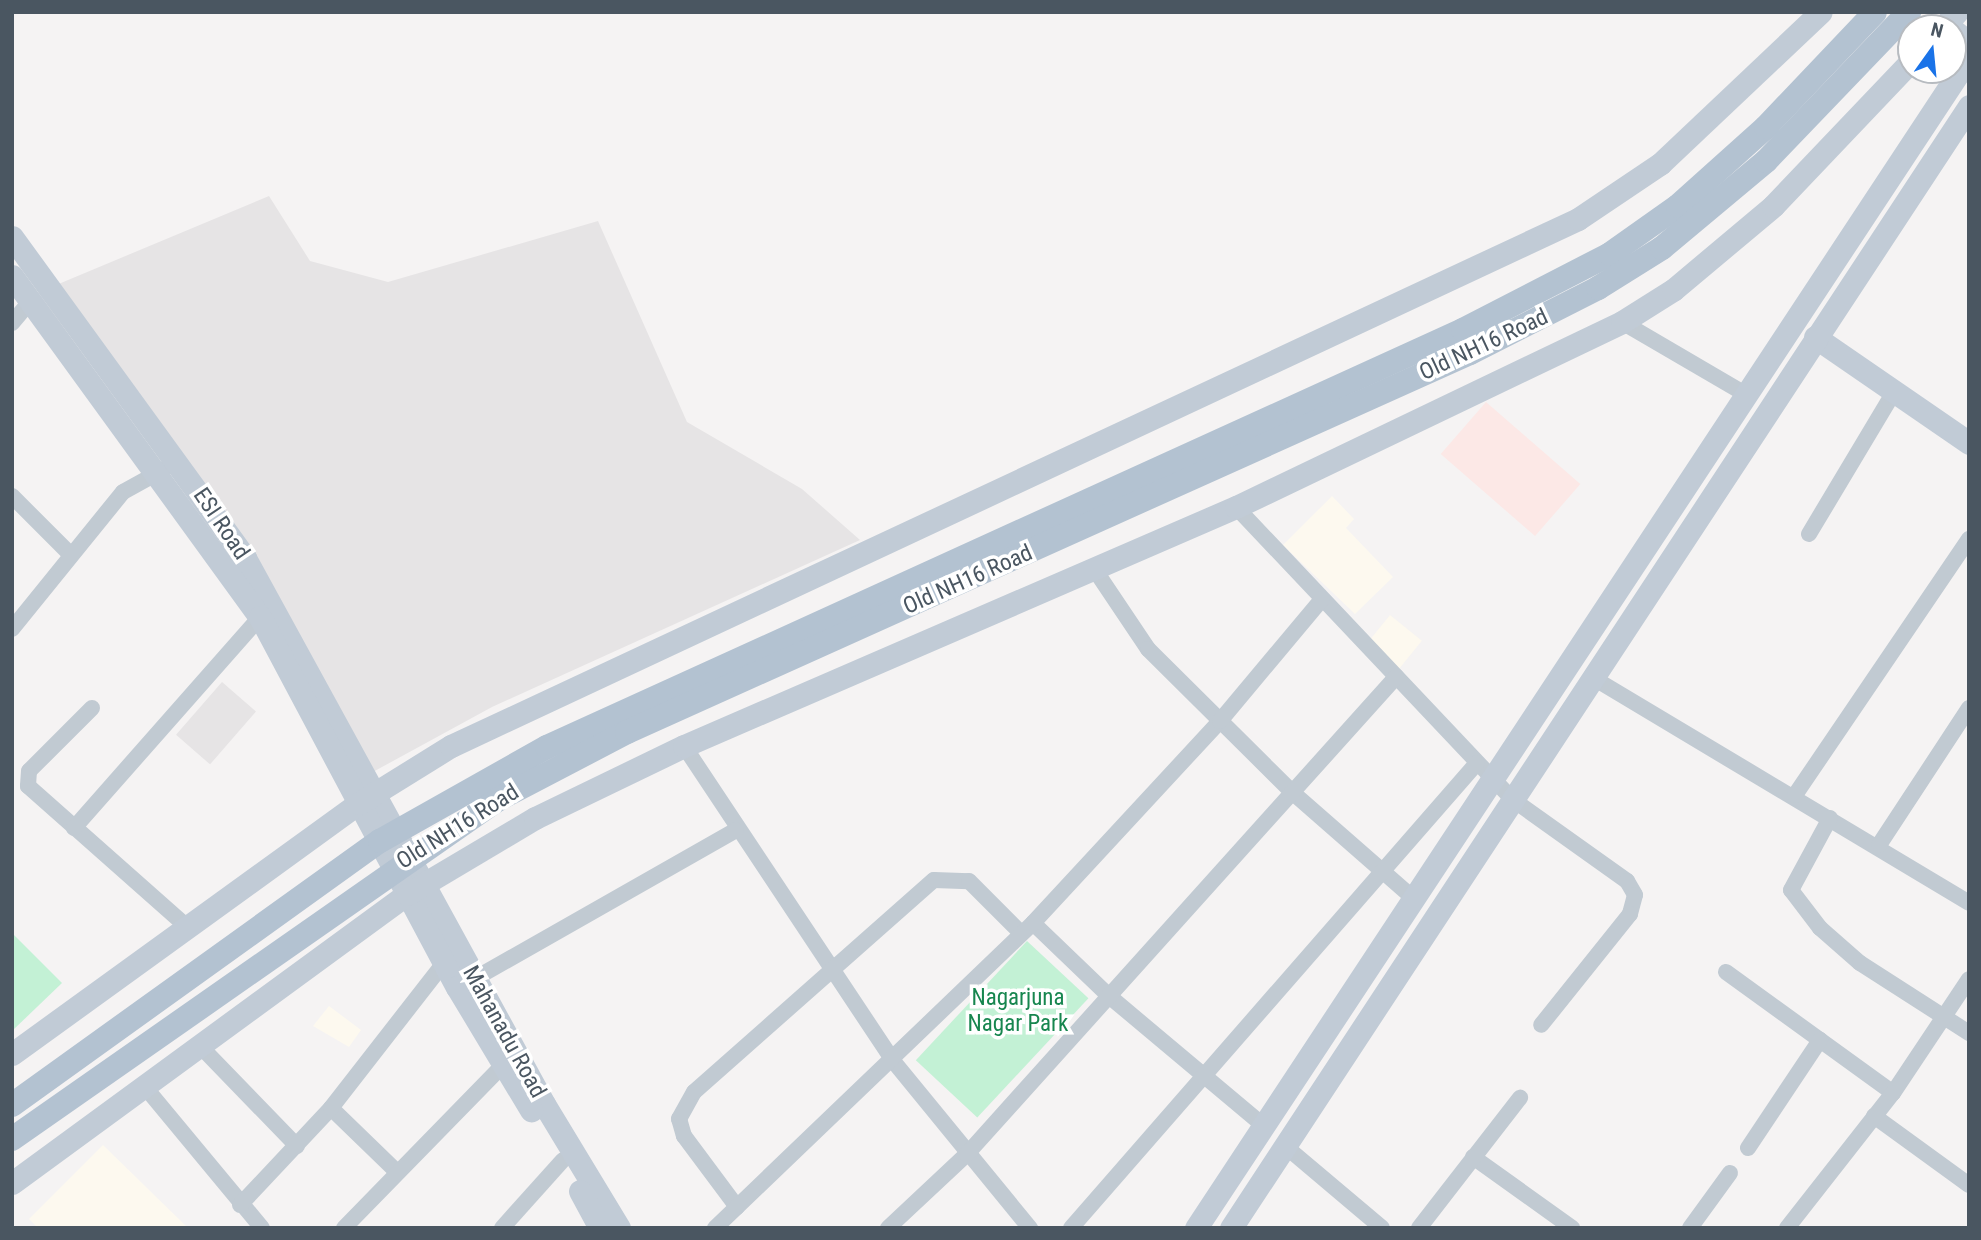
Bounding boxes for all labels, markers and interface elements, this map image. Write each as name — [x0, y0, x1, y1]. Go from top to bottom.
north arrow — [1897, 14, 1967, 84]
text: N — [1928, 18, 1946, 43]
street label: Old NH16 Road — [1415, 303, 1553, 387]
street label: ESI Road — [187, 483, 255, 565]
street label: Old NH16 Road — [899, 539, 1037, 621]
street label: Old NH16 Road — [392, 779, 524, 875]
street label: Mahanadu Road — [456, 961, 552, 1103]
park label: Nagarjuna Nagar Park — [968, 984, 1068, 1038]

